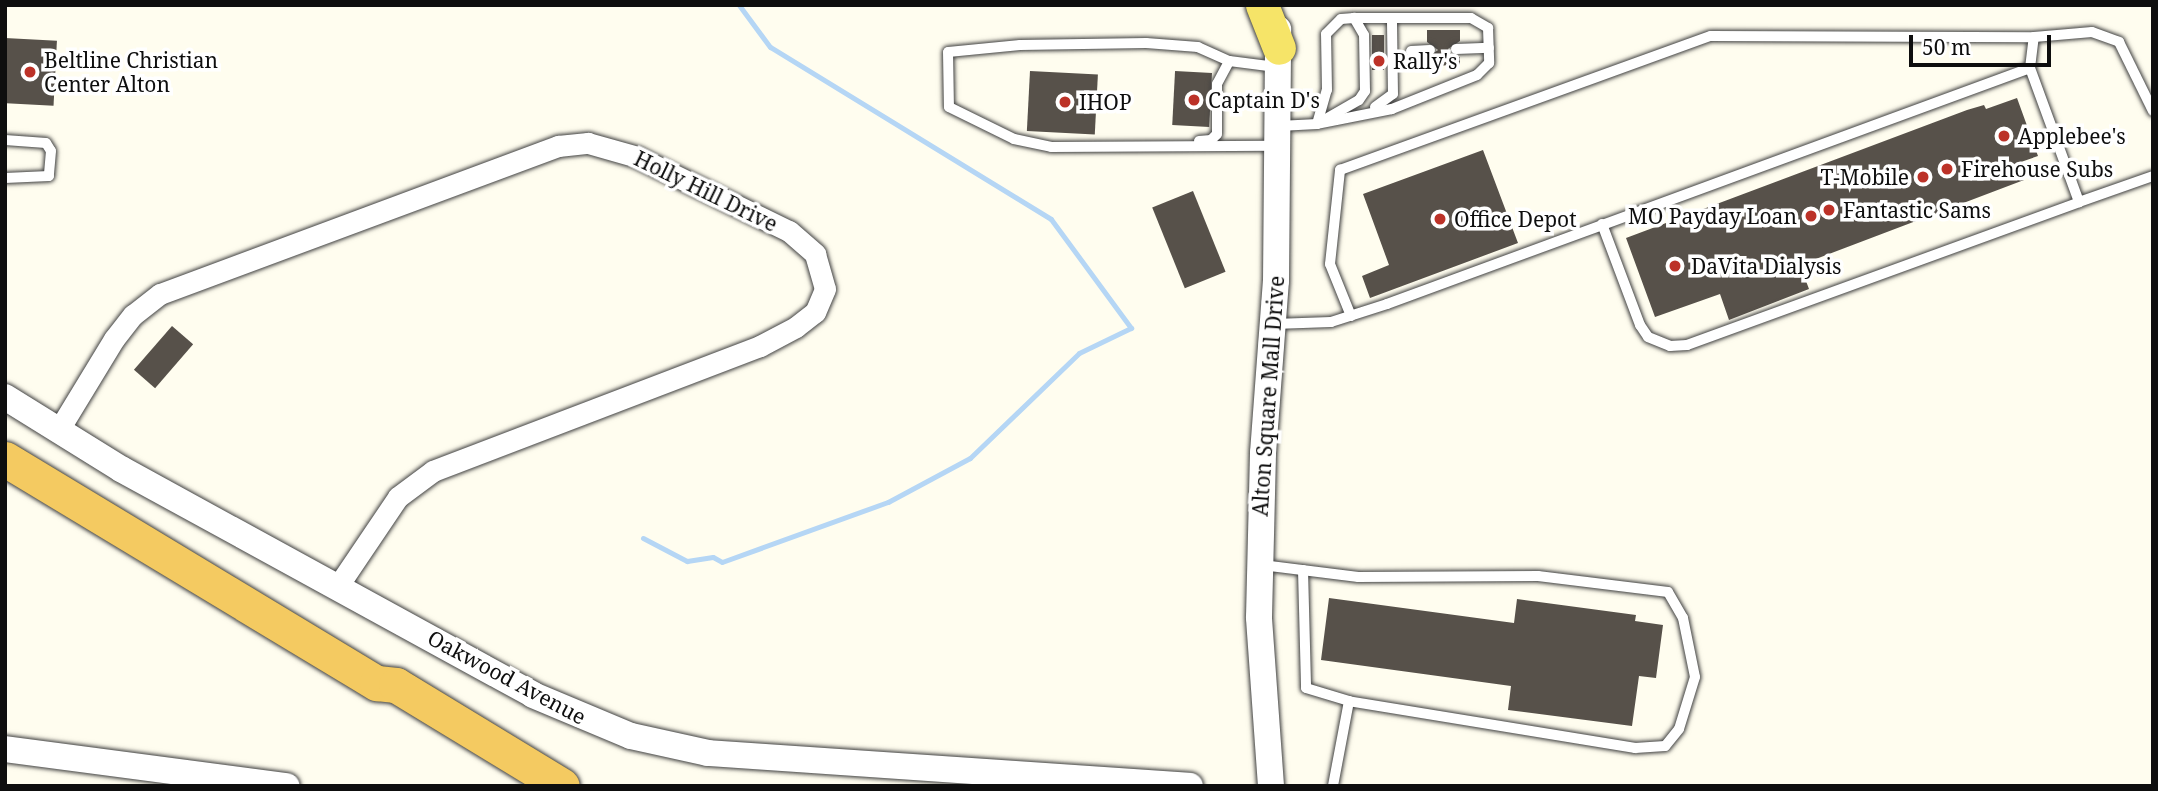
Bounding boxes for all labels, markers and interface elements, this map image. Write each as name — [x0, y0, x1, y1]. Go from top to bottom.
scale bar — [1913, 21, 2055, 65]
text: 50 m — [1922, 33, 1971, 61]
place label: Beltline Christian Center Alton — [44, 47, 218, 97]
place label: Rally's — [1393, 48, 1458, 74]
marker: Rally's — [1371, 53, 1387, 69]
marker: Beltline Christian Center Alton — [22, 64, 38, 80]
place label: Captain D's — [1208, 87, 1320, 113]
place label: IHOP — [1079, 89, 1132, 115]
marker: Captain D's — [1186, 92, 1202, 108]
marker: IHOP — [1057, 94, 1073, 110]
place label: Applebee's — [2018, 123, 2126, 149]
marker: Applebee's — [1996, 128, 2012, 144]
street label: Holly Hill Drive — [630, 145, 782, 237]
place label: Firehouse Subs — [1961, 156, 2113, 182]
marker: Firehouse Subs — [1939, 161, 1955, 177]
place label: T-Mobile — [1820, 164, 1909, 190]
marker: T-Mobile — [1915, 169, 1931, 185]
place label: Fantastic Sams — [1843, 197, 1991, 223]
marker: Fantastic Sams — [1821, 202, 1837, 218]
place label: MO Payday Loan — [1628, 203, 1797, 229]
place label: Office Depot — [1454, 206, 1577, 232]
marker: MO Payday Loan — [1803, 208, 1819, 224]
marker: Office Depot — [1432, 211, 1448, 227]
place label: DaVita Dialysis — [1691, 253, 1842, 279]
marker: DaVita Dialysis — [1665, 256, 1685, 276]
street label: Alton Square Mall Drive — [1247, 275, 1289, 517]
street label: Oakwood Avenue — [424, 625, 590, 729]

